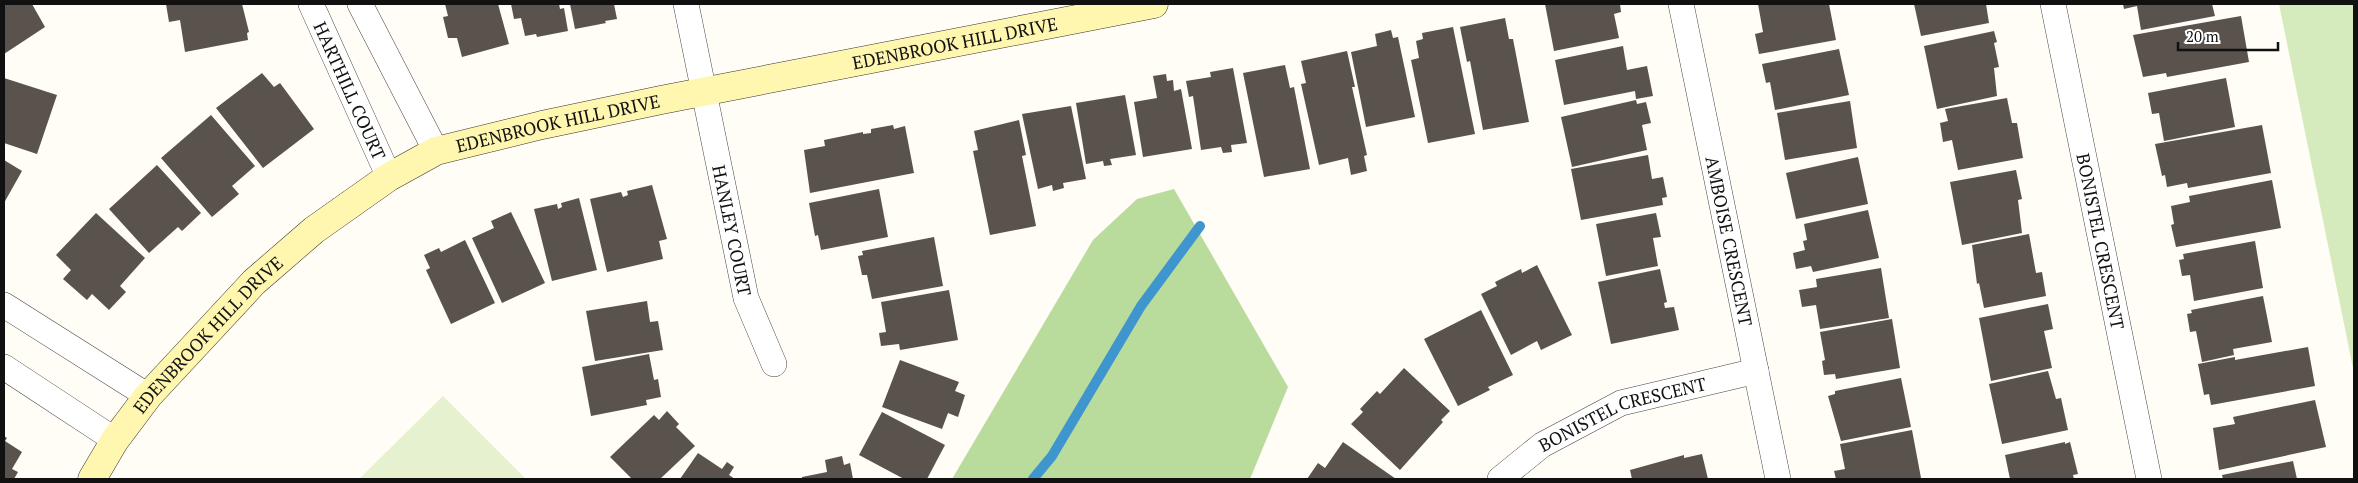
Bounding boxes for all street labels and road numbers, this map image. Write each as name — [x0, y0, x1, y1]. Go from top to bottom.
street label: EDENBROOK HILL DRIVE — [850, 11, 1059, 74]
street label: HARTHILL COURT — [308, 18, 392, 164]
street label: EDENBROOK HILL DRIVE — [453, 89, 662, 158]
street label: BONISTEL CRESCENT — [2071, 151, 2130, 331]
street label: AMBOISE CRESCENT — [1700, 154, 1758, 328]
street label: HANLEY COURT — [707, 163, 757, 298]
street label: EDENBROOK HILL DRIVE — [127, 250, 288, 418]
street label: BONISTEL CRESCENT — [1534, 371, 1708, 457]

